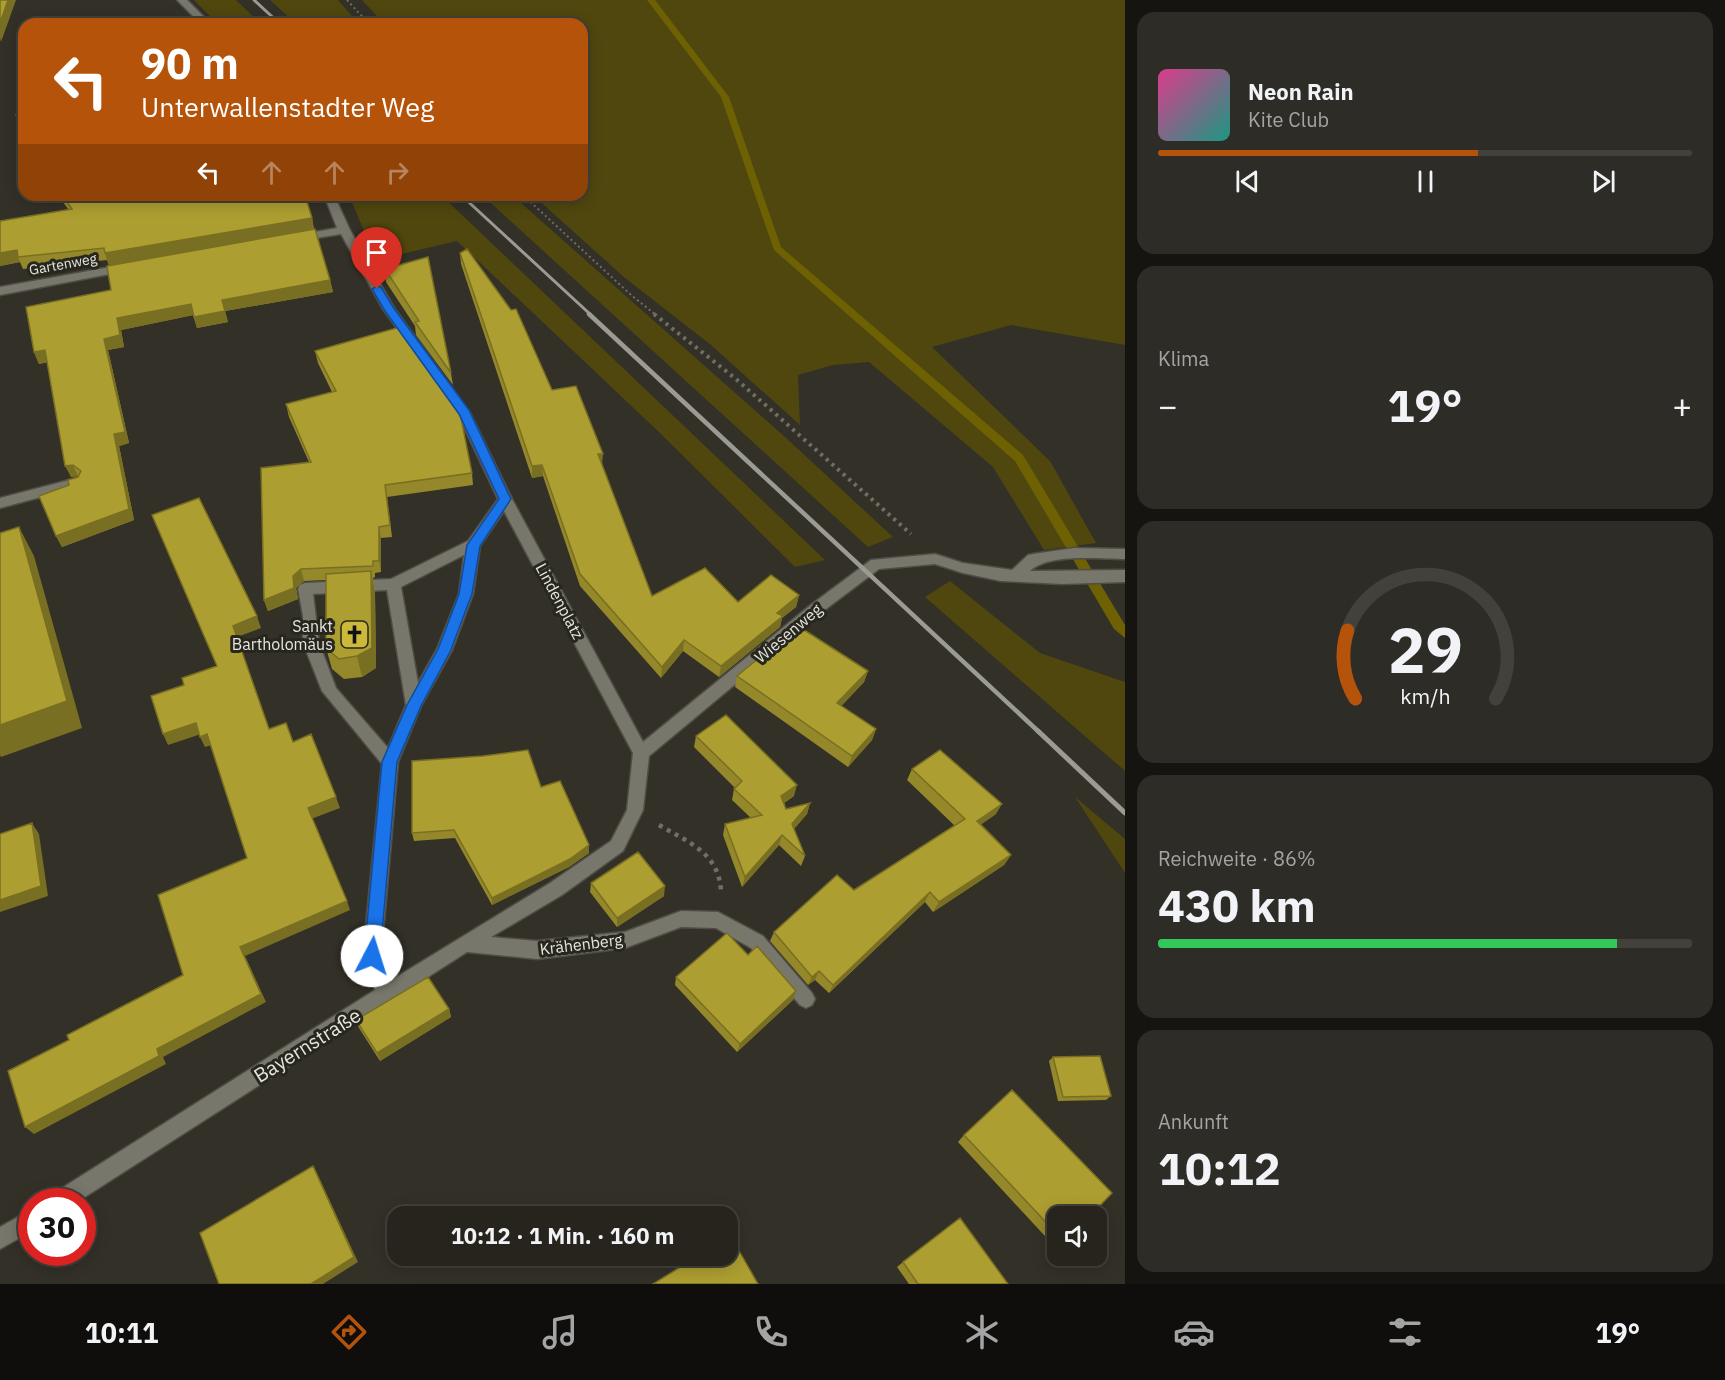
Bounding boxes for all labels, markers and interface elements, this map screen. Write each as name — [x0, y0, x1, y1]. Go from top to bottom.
text: 90 m — [141, 36, 239, 91]
icon: left — [42, 42, 120, 120]
text: Neon Rain — [1248, 77, 1354, 106]
text: Unterwallenstadter Weg — [141, 89, 434, 124]
text: Kite Club — [1248, 106, 1329, 133]
icon: left — [192, 156, 225, 189]
icon: ahead — [255, 156, 288, 189]
icon: ahead — [318, 156, 351, 189]
icon: right — [381, 156, 414, 189]
icon: previous — [1231, 165, 1264, 198]
icon: pause — [1409, 165, 1442, 198]
icon: next — [1587, 165, 1620, 198]
pin — [351, 227, 402, 289]
icon: arrive — [360, 236, 393, 269]
street label: Gartenweg — [28, 249, 99, 279]
text: Klima — [1158, 345, 1209, 372]
text: 19° — [1387, 376, 1463, 434]
text: − — [1158, 384, 1178, 427]
text: + — [1672, 384, 1692, 427]
street label: Lindenplatz — [532, 559, 588, 643]
street label: Wiesenweg — [750, 599, 826, 667]
text: 29 — [1388, 609, 1462, 690]
place label: Sankt Bartholomäus — [232, 616, 333, 654]
church icon: Sankt Bartholomäus — [338, 619, 370, 651]
text: km/h — [1400, 682, 1450, 710]
text: Reichweite · 86% — [1158, 845, 1315, 872]
text: 430 km — [1158, 876, 1316, 934]
position arrow — [340, 924, 404, 988]
street label: Krähenberg — [538, 929, 624, 959]
street label: Bayernstraße — [248, 1001, 366, 1089]
text: Ankunft — [1158, 1108, 1229, 1135]
text: 10:12 — [1158, 1139, 1281, 1197]
speed limit sign: 30 — [18, 1188, 96, 1266]
map controls — [1047, 1206, 1107, 1266]
button: sound — [1047, 1206, 1107, 1266]
text: 10:12 · 1 Min. · 160 m — [451, 1221, 674, 1250]
icon: directions — [328, 1311, 370, 1353]
icon: music — [539, 1311, 581, 1353]
icon: phone — [750, 1311, 792, 1353]
icon: climate — [961, 1311, 1003, 1353]
icon: car — [1173, 1311, 1215, 1353]
icon: filters — [1384, 1311, 1426, 1353]
text: 10:11 — [85, 1315, 158, 1350]
text: 19° — [1595, 1315, 1640, 1350]

